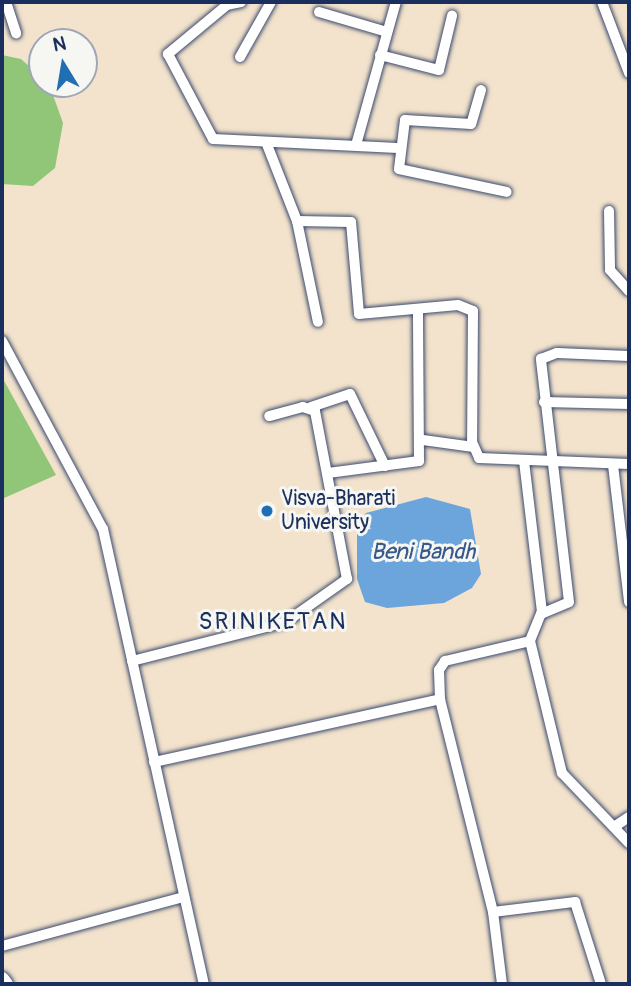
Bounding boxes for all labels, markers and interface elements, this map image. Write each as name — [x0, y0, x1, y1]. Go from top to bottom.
north arrow — [28, 28, 98, 98]
text: N — [51, 31, 68, 57]
place label: Visva-Bharati University — [281, 486, 395, 536]
marker: Visva-Bharati University — [259, 503, 275, 519]
water label: Beni Bandh — [371, 538, 475, 566]
district label: SRINIKETAN — [200, 608, 346, 636]

